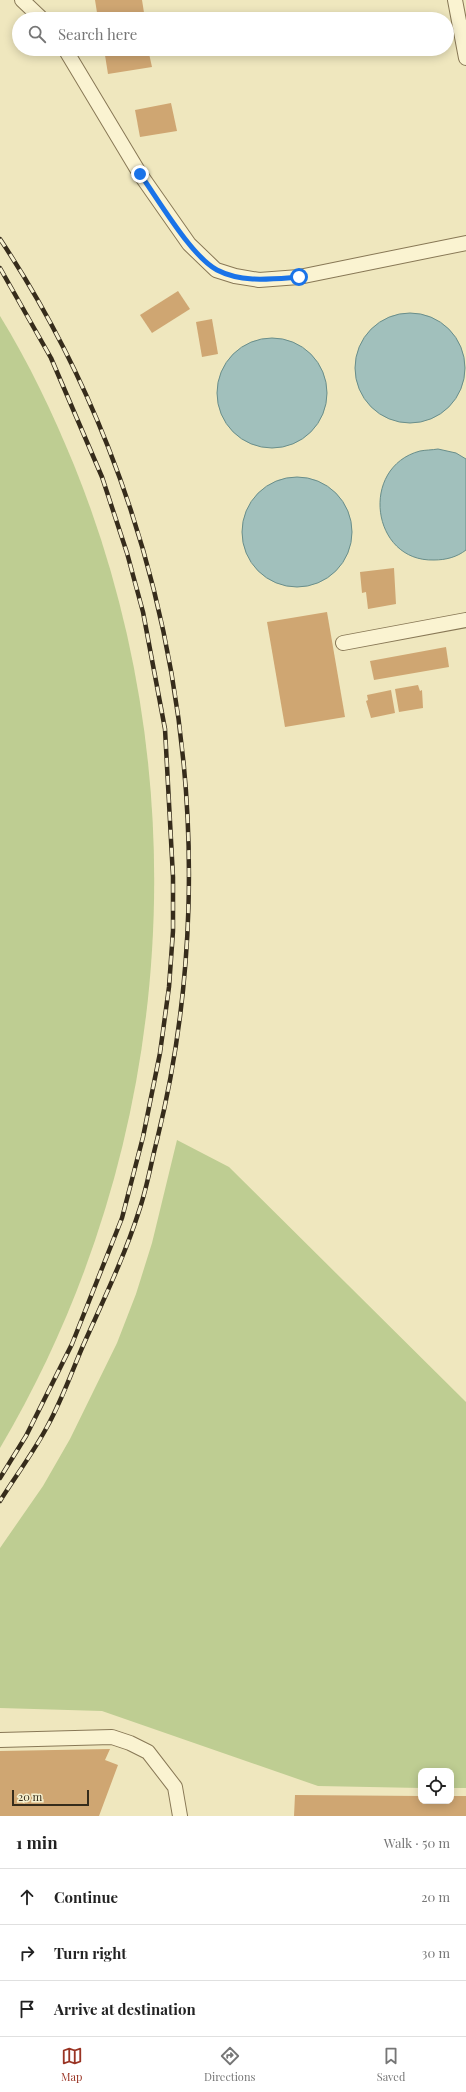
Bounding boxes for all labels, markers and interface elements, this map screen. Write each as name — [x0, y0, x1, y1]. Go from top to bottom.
search box — [12, 12, 454, 56]
icon: search — [26, 23, 48, 45]
text: Search here — [58, 24, 137, 44]
route end — [131, 165, 149, 183]
route start — [290, 268, 308, 286]
map controls — [418, 1768, 454, 1804]
button: locate — [418, 1768, 454, 1804]
scale bar — [12, 1788, 89, 1807]
text: 20 m — [18, 1789, 42, 1804]
text: 1 min — [16, 1831, 58, 1853]
text: Walk · 50 m — [384, 1834, 450, 1851]
icon: ahead — [16, 1886, 38, 1908]
text: Continue — [54, 1887, 118, 1907]
text: 20 m — [421, 1888, 450, 1905]
icon: right — [16, 1942, 38, 1964]
text: Turn right — [54, 1943, 127, 1963]
text: 30 m — [422, 1944, 450, 1961]
icon: arrive — [16, 1998, 38, 2020]
text: Arrive at destination — [54, 1999, 196, 2019]
tab: Map — [61, 2045, 83, 2084]
tab: Directions — [204, 2045, 255, 2084]
tab: Saved — [377, 2045, 405, 2084]

